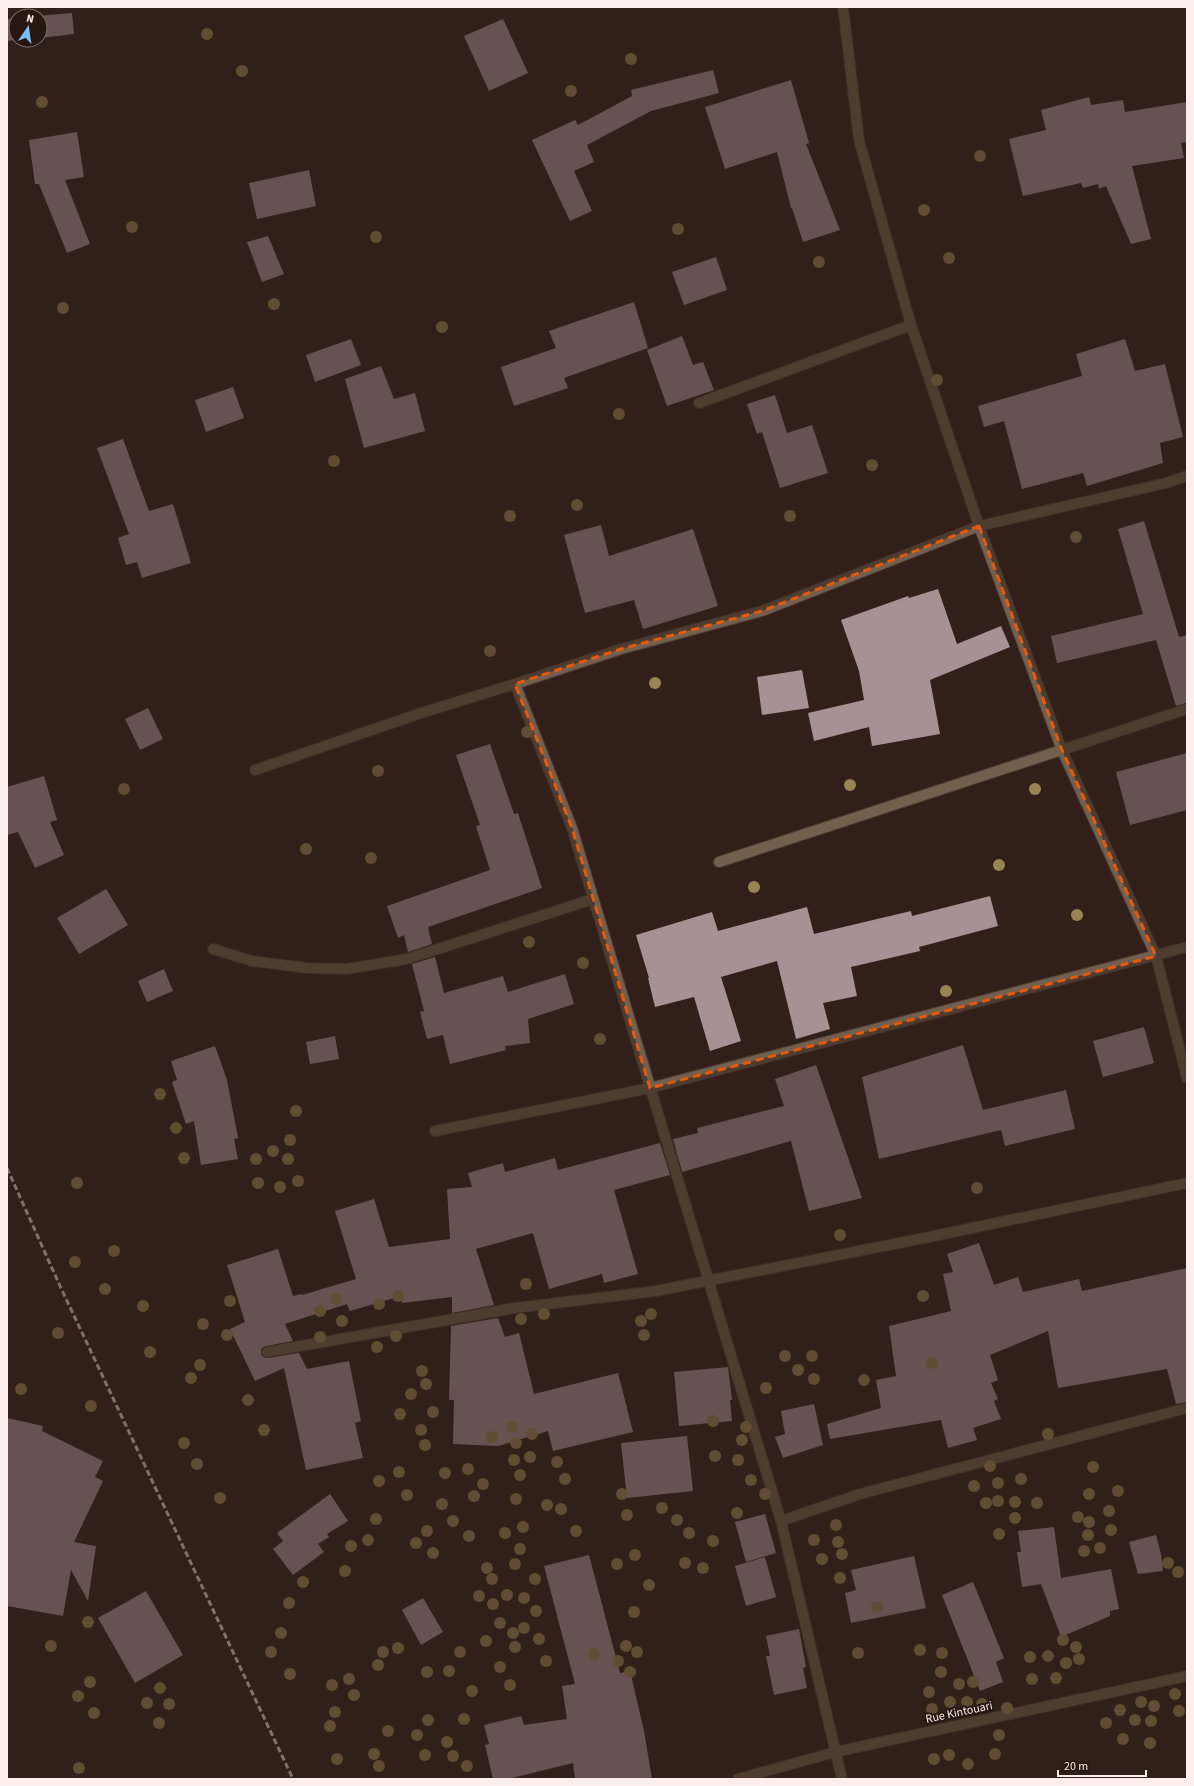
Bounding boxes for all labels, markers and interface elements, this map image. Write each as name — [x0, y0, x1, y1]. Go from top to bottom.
north arrow — [8, 8, 48, 48]
text: N — [25, 11, 35, 27]
street label: Rue Kintouari — [924, 1697, 994, 1728]
scale bar — [1058, 1752, 1146, 1778]
text: 20 m — [1064, 1758, 1088, 1775]

